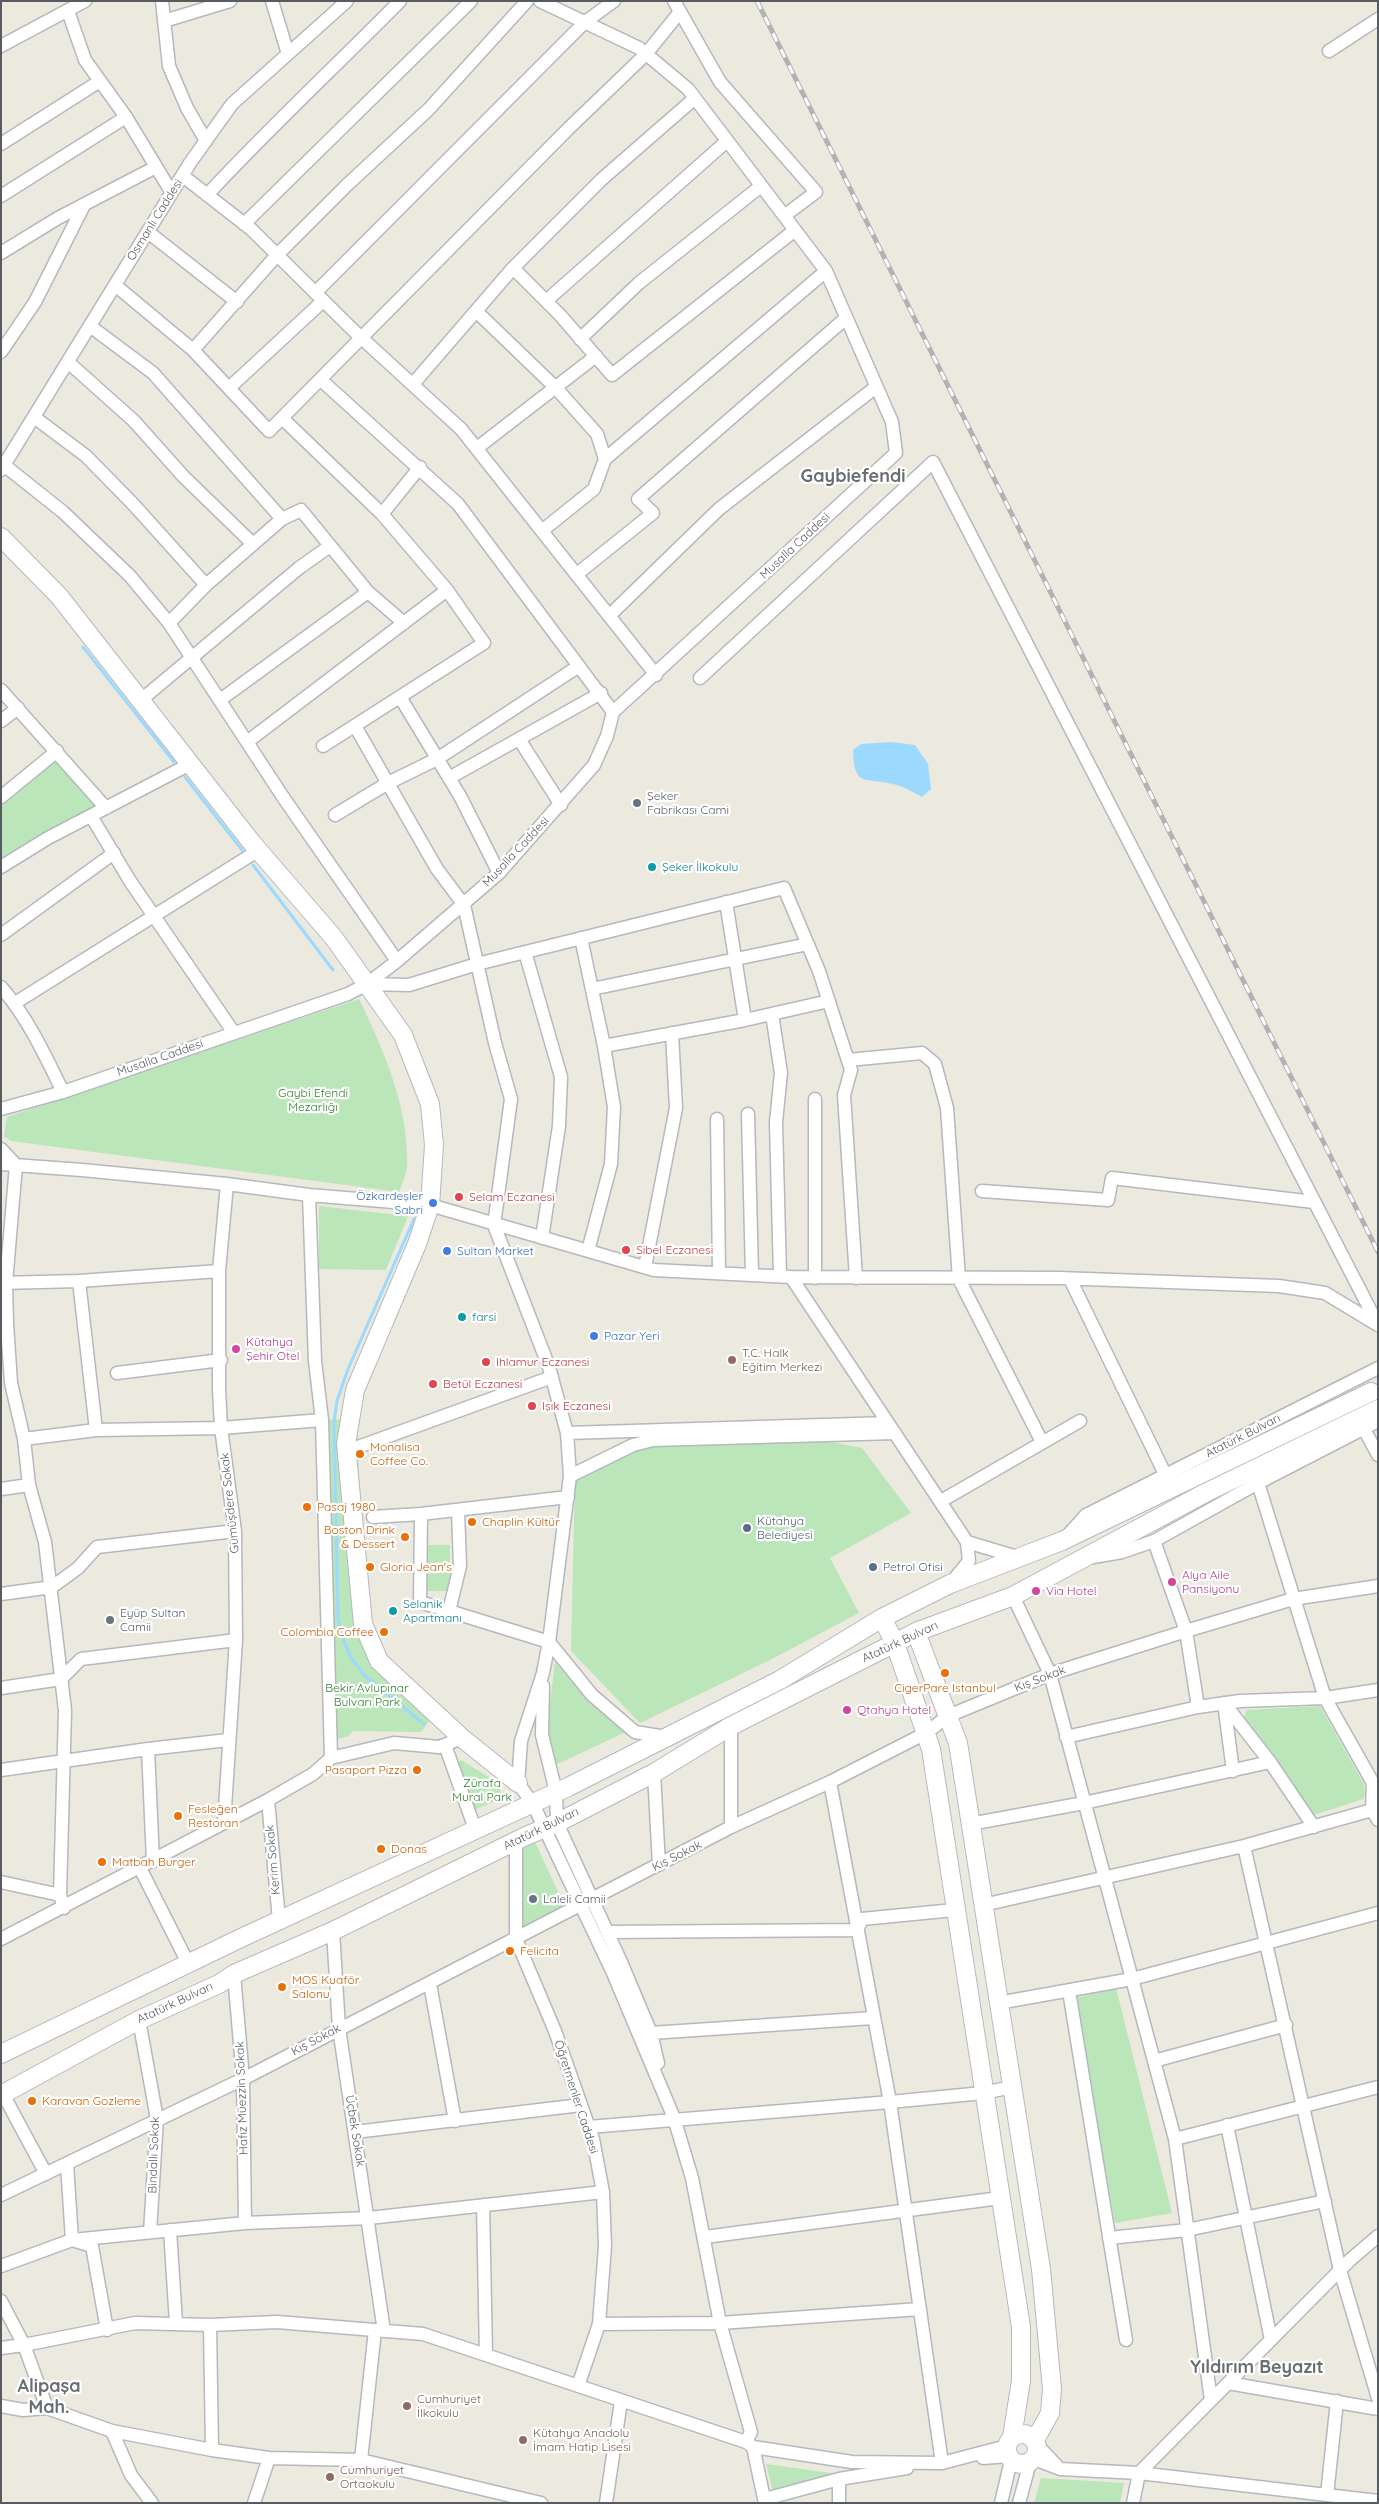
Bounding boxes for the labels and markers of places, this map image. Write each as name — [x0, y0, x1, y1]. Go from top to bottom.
place label: Şeker Fabrikası Cami — [647, 789, 729, 817]
marker: Şeker Fabrikası Cami — [631, 797, 643, 809]
place label: Şeker İlkokulu — [662, 860, 738, 874]
marker: Şeker İlkokulu — [646, 861, 658, 873]
place label: Özkardeşler Sabri — [356, 1189, 423, 1217]
place label: Selam Eczanesi — [469, 1190, 555, 1204]
marker: Selam Eczanesi — [453, 1191, 465, 1203]
marker: Özkardeşler Sabri — [427, 1197, 439, 1209]
place label: Sibel Eczanesi — [636, 1243, 713, 1257]
place label: Sultan Market — [457, 1244, 534, 1258]
marker: Sibel Eczanesi — [620, 1244, 632, 1256]
marker: Sultan Market — [441, 1245, 453, 1257]
place label: farsi — [472, 1310, 496, 1324]
marker: farsi — [456, 1311, 468, 1323]
place label: Pazar Yeri — [604, 1329, 659, 1343]
marker: Pazar Yeri — [588, 1330, 600, 1342]
place label: Kütahya Şehir Otel — [246, 1335, 300, 1363]
marker: Kütahya Şehir Otel — [230, 1343, 242, 1355]
place label: T.C. Halk Eğitim Merkezi — [742, 1346, 822, 1374]
marker: T.C. Halk Eğitim Merkezi — [726, 1354, 738, 1366]
place label: Ihlamur Eczanesi — [496, 1355, 589, 1369]
marker: Ihlamur Eczanesi — [480, 1356, 492, 1368]
place label: Betül Eczanesi — [443, 1377, 522, 1391]
marker: Betül Eczanesi — [427, 1378, 439, 1390]
place label: Işık Eczanesi — [542, 1399, 611, 1413]
marker: Işık Eczanesi — [526, 1400, 538, 1412]
place label: Monalisa Coffee Co. — [370, 1440, 428, 1468]
marker: Monalisa Coffee Co. — [354, 1448, 366, 1460]
place label: Pasaj 1980 — [317, 1500, 376, 1514]
marker: Pasaj 1980 — [301, 1501, 313, 1513]
place label: Kütahya Belediyesi — [757, 1514, 813, 1542]
place label: Chaplin Kültür — [482, 1515, 560, 1529]
marker: Chaplin Kültür — [466, 1516, 478, 1528]
marker: Kütahya Belediyesi — [741, 1522, 753, 1534]
place label: Boston Drink & Dessert — [324, 1523, 395, 1551]
marker: Boston Drink & Dessert — [399, 1531, 411, 1543]
place label: Gloria Jean's — [380, 1560, 452, 1574]
place label: Petrol Ofisi — [883, 1560, 943, 1574]
marker: Gloria Jean's — [364, 1561, 376, 1573]
marker: Petrol Ofisi — [867, 1561, 879, 1573]
place label: Alya Aile Pansiyonu — [1182, 1568, 1239, 1596]
marker: Alya Aile Pansiyonu — [1166, 1576, 1178, 1588]
place label: Via Hotel — [1046, 1584, 1097, 1598]
marker: Via Hotel — [1030, 1585, 1042, 1597]
place label: Selanik Apartmanı — [403, 1597, 462, 1625]
marker: Selanik Apartmanı — [387, 1605, 399, 1617]
place label: Eyüp Sultan Camii — [120, 1606, 185, 1634]
marker: Eyüp Sultan Camii — [104, 1614, 116, 1626]
place label: Colombia Coffee — [280, 1625, 374, 1639]
marker: Colombia Coffee — [378, 1626, 390, 1638]
marker: CigerPare Istanbul — [939, 1667, 951, 1679]
place label: CigerPare Istanbul — [894, 1681, 996, 1695]
place label: Qtahya Hotel — [857, 1703, 931, 1717]
marker: Qtahya Hotel — [841, 1704, 853, 1716]
place label: Pasaport Pizza — [325, 1763, 407, 1777]
marker: Pasaport Pizza — [411, 1764, 423, 1776]
place label: Fesleğen Restoran — [188, 1802, 238, 1830]
marker: Fesleğen Restoran — [172, 1810, 184, 1822]
place label: Donas — [391, 1842, 427, 1856]
marker: Donas — [375, 1843, 387, 1855]
place label: Matbah Burger — [112, 1855, 196, 1869]
marker: Matbah Burger — [96, 1856, 108, 1868]
place label: Laleli Camii — [543, 1892, 606, 1906]
marker: Laleli Camii — [527, 1893, 539, 1905]
place label: Felicita — [520, 1944, 559, 1958]
marker: Felicita — [504, 1945, 516, 1957]
place label: MOS Kuaför Salonu — [292, 1973, 359, 2001]
marker: MOS Kuaför Salonu — [276, 1981, 288, 1993]
place label: Karavan Gozleme — [42, 2094, 141, 2108]
marker: Karavan Gozleme — [26, 2095, 38, 2107]
place label: Cumhuriyet İlkokulu — [417, 2392, 481, 2420]
marker: Cumhuriyet İlkokulu — [401, 2400, 413, 2412]
place label: Kütahya Anadolu İmam Hatip Lisesi — [533, 2426, 631, 2454]
marker: Kütahya Anadolu İmam Hatip Lisesi — [517, 2434, 529, 2446]
place label: Cumhuriyet Ortaokulu — [340, 2463, 404, 2491]
marker: Cumhuriyet Ortaokulu — [324, 2471, 336, 2483]

